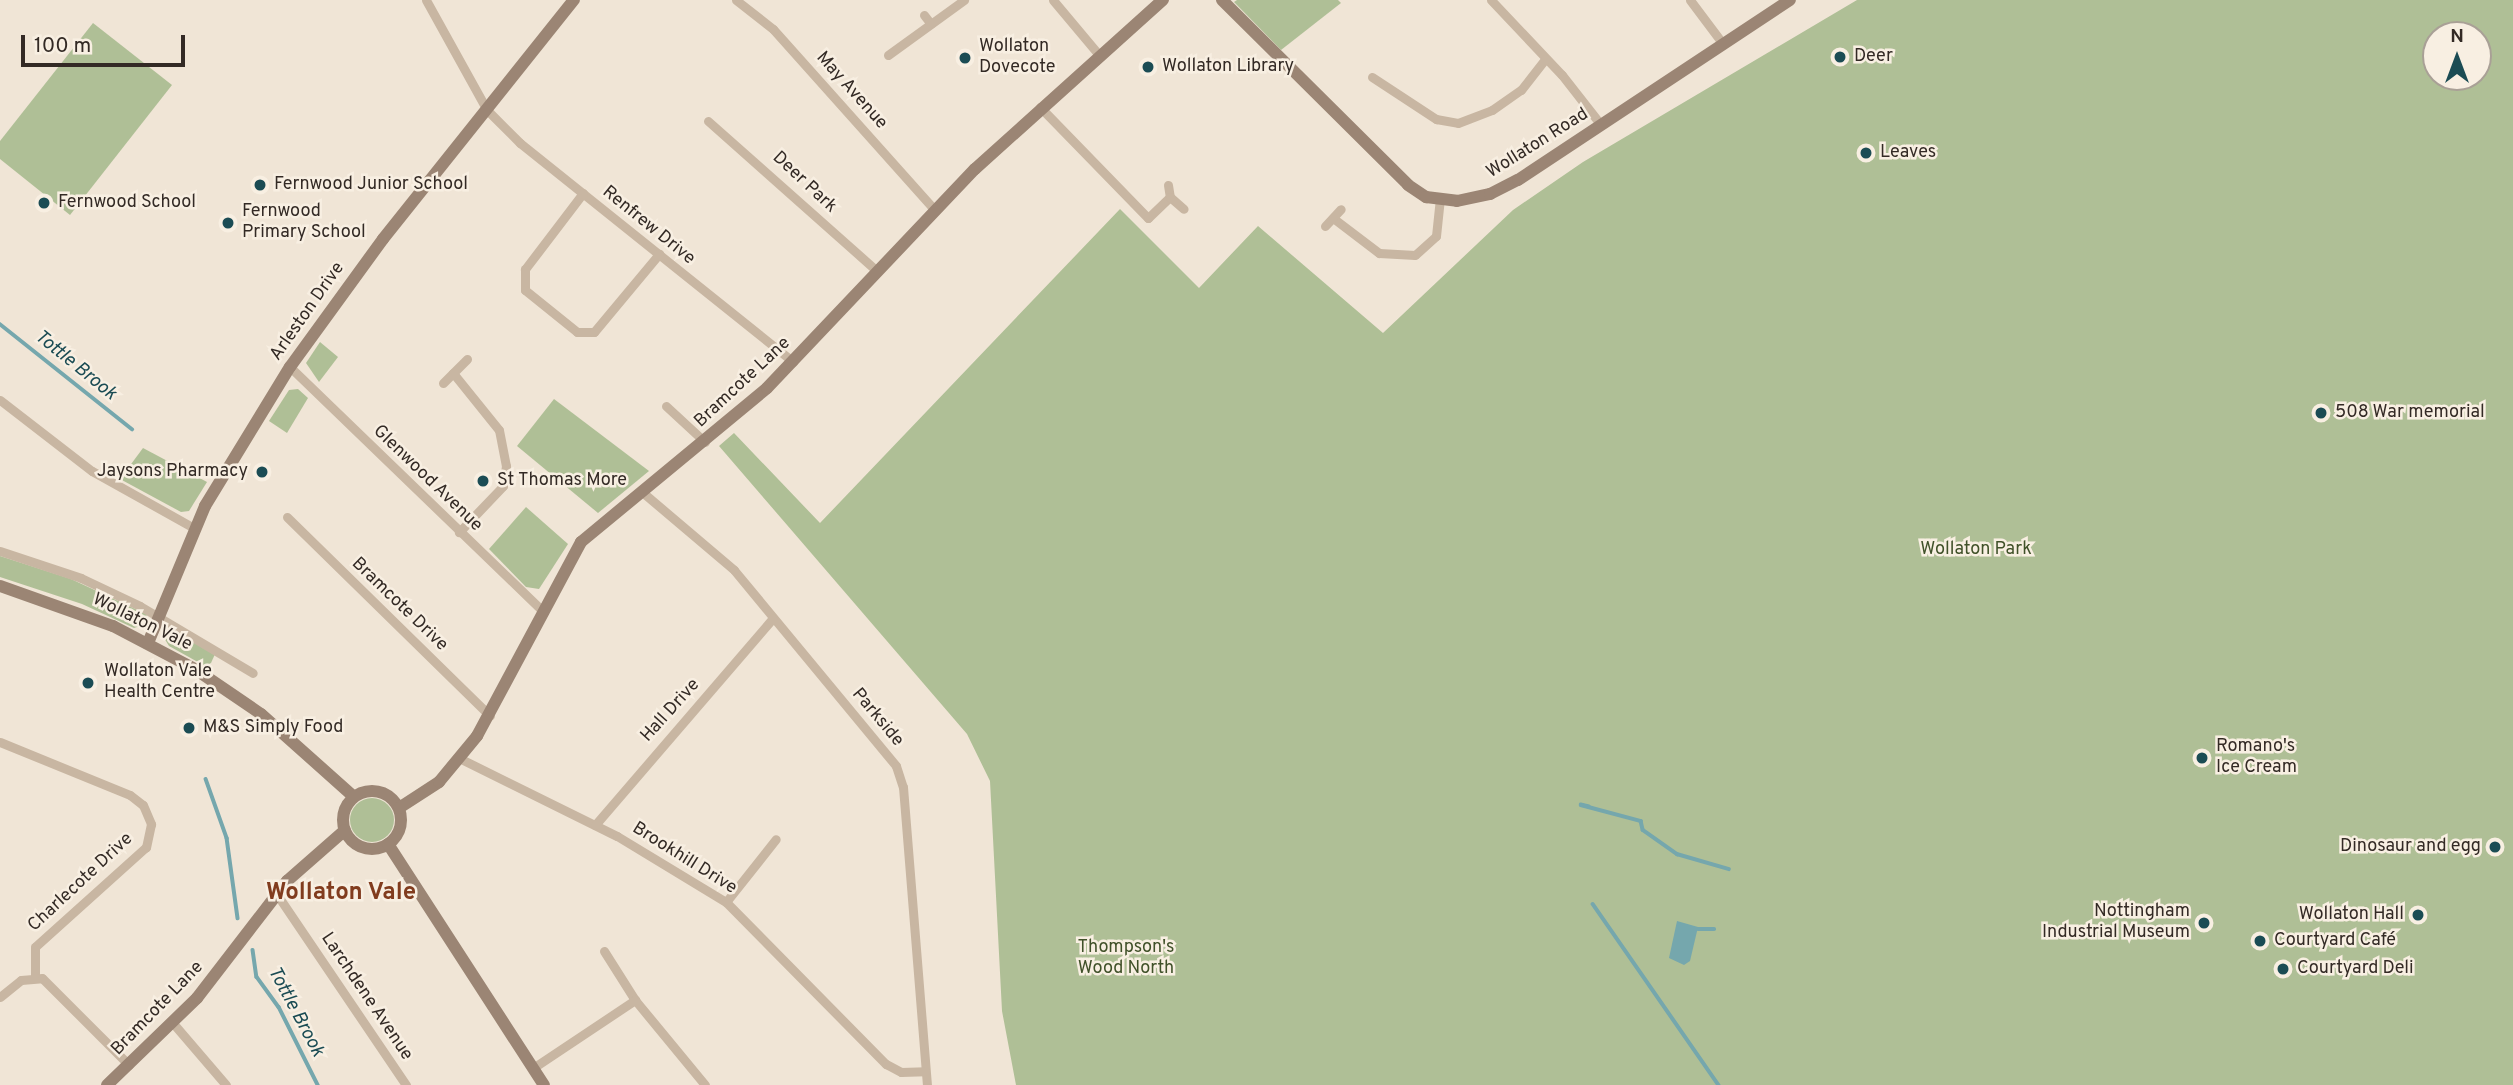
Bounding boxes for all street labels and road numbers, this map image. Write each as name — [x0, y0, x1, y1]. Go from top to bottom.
street label: May Avenue — [810, 48, 892, 134]
street label: Wollaton Road — [1483, 104, 1593, 184]
street label: Deer Park — [767, 148, 841, 218]
street label: Renfrew Drive — [597, 182, 699, 270]
street label: Arleston Drive — [266, 259, 350, 365]
street label: Bramcote Lane — [691, 333, 795, 433]
street label: Glenwood Avenue — [367, 421, 487, 537]
street label: Bramcote Drive — [346, 554, 452, 656]
street label: Wollaton Vale — [88, 589, 196, 657]
street label: Hall Drive — [637, 675, 705, 747]
street label: Parkside — [846, 684, 908, 752]
street label: Brookhill Drive — [628, 818, 740, 900]
street label: Charlecote Drive — [24, 829, 138, 937]
street label: Larchdene Avenue — [315, 929, 417, 1065]
street label: Bramcote Lane — [107, 957, 209, 1061]

